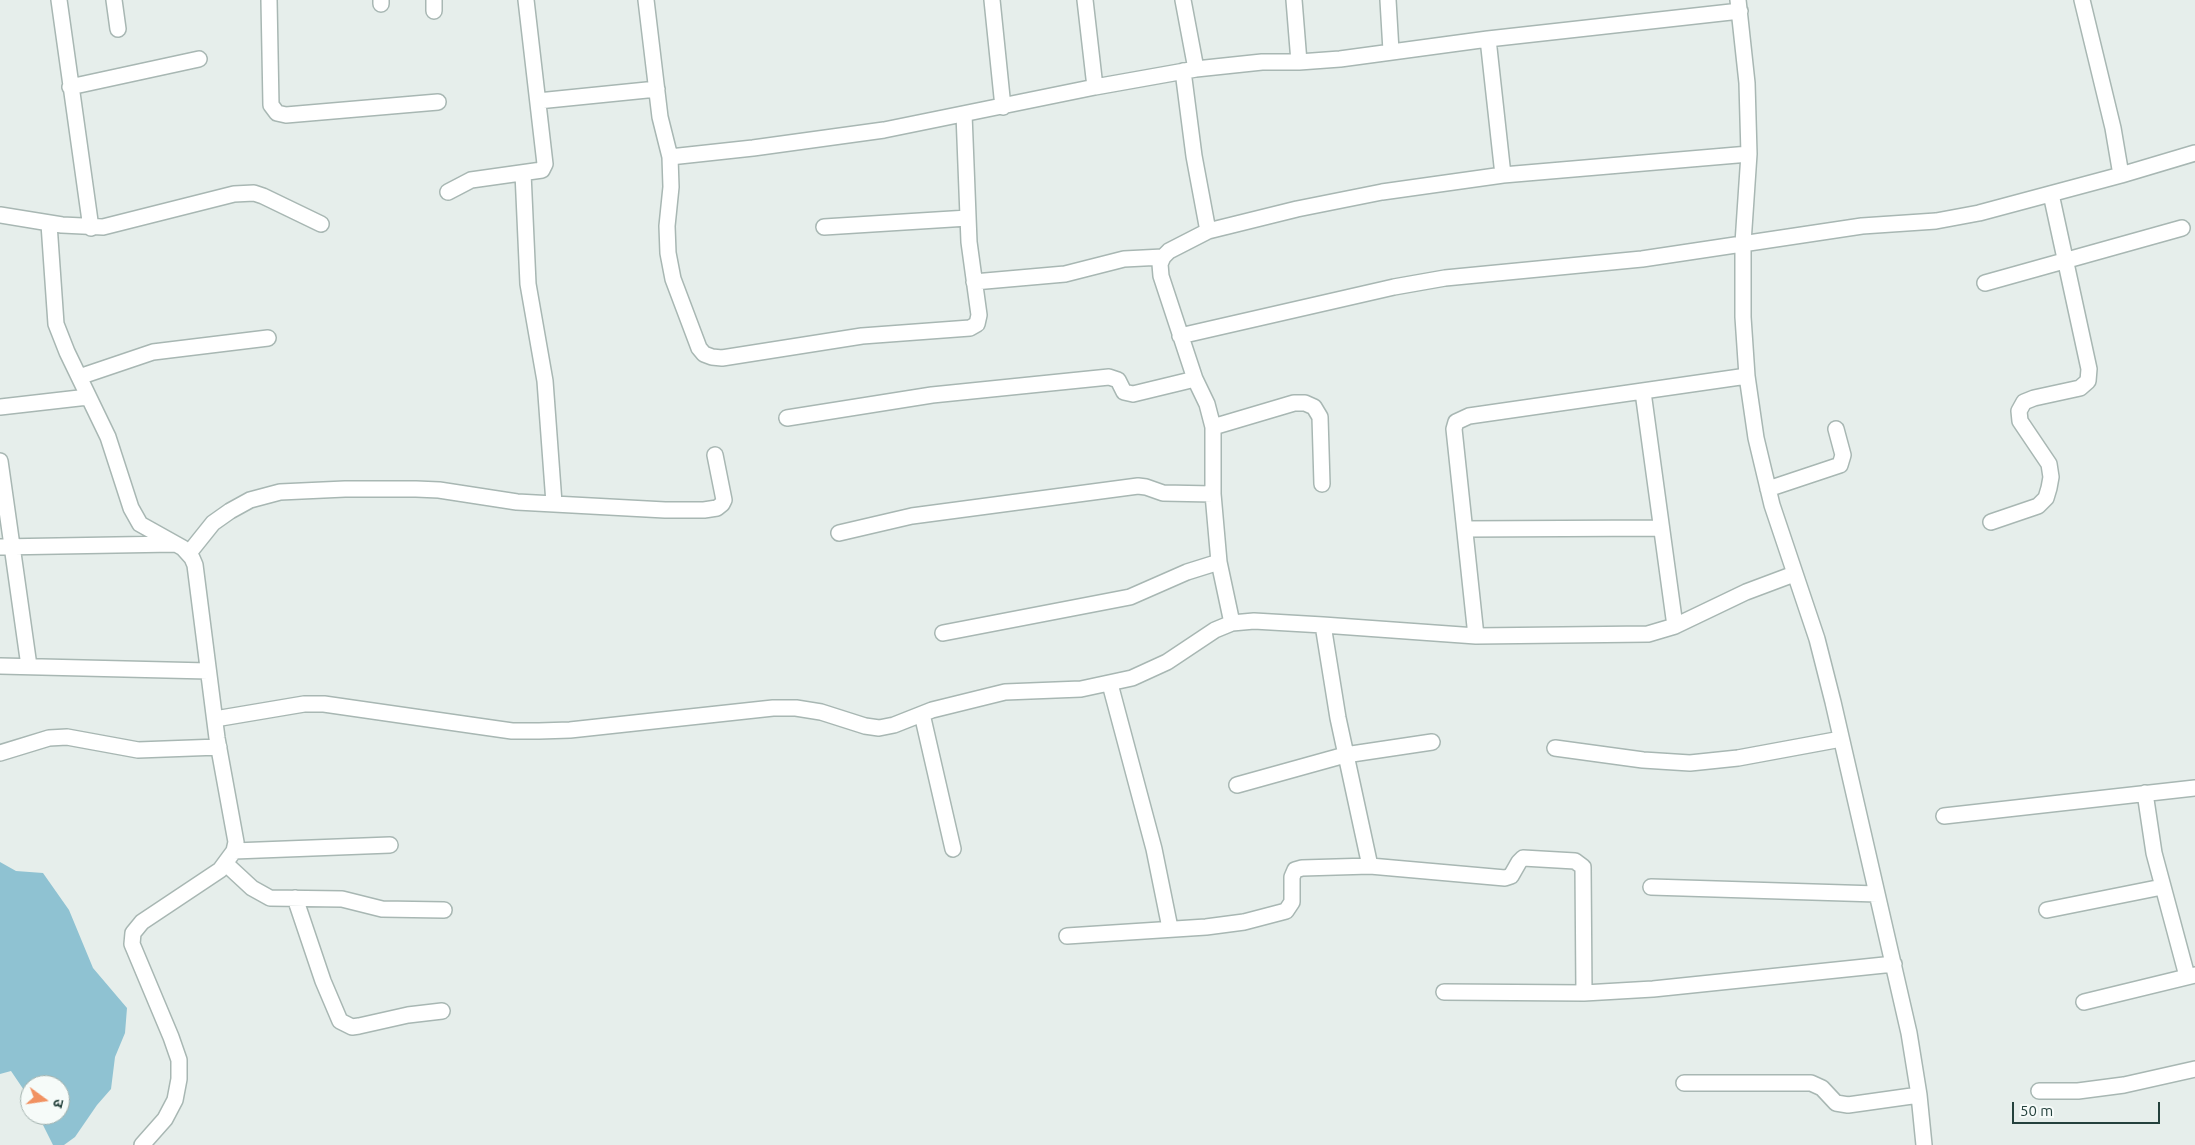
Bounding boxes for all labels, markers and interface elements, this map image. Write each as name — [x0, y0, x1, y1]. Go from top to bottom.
north arrow — [20, 1075, 70, 1125]
scale bar — [2015, 1092, 2162, 1124]
text: उ — [50, 1097, 67, 1109]
text: 50 m — [2020, 1102, 2053, 1119]

